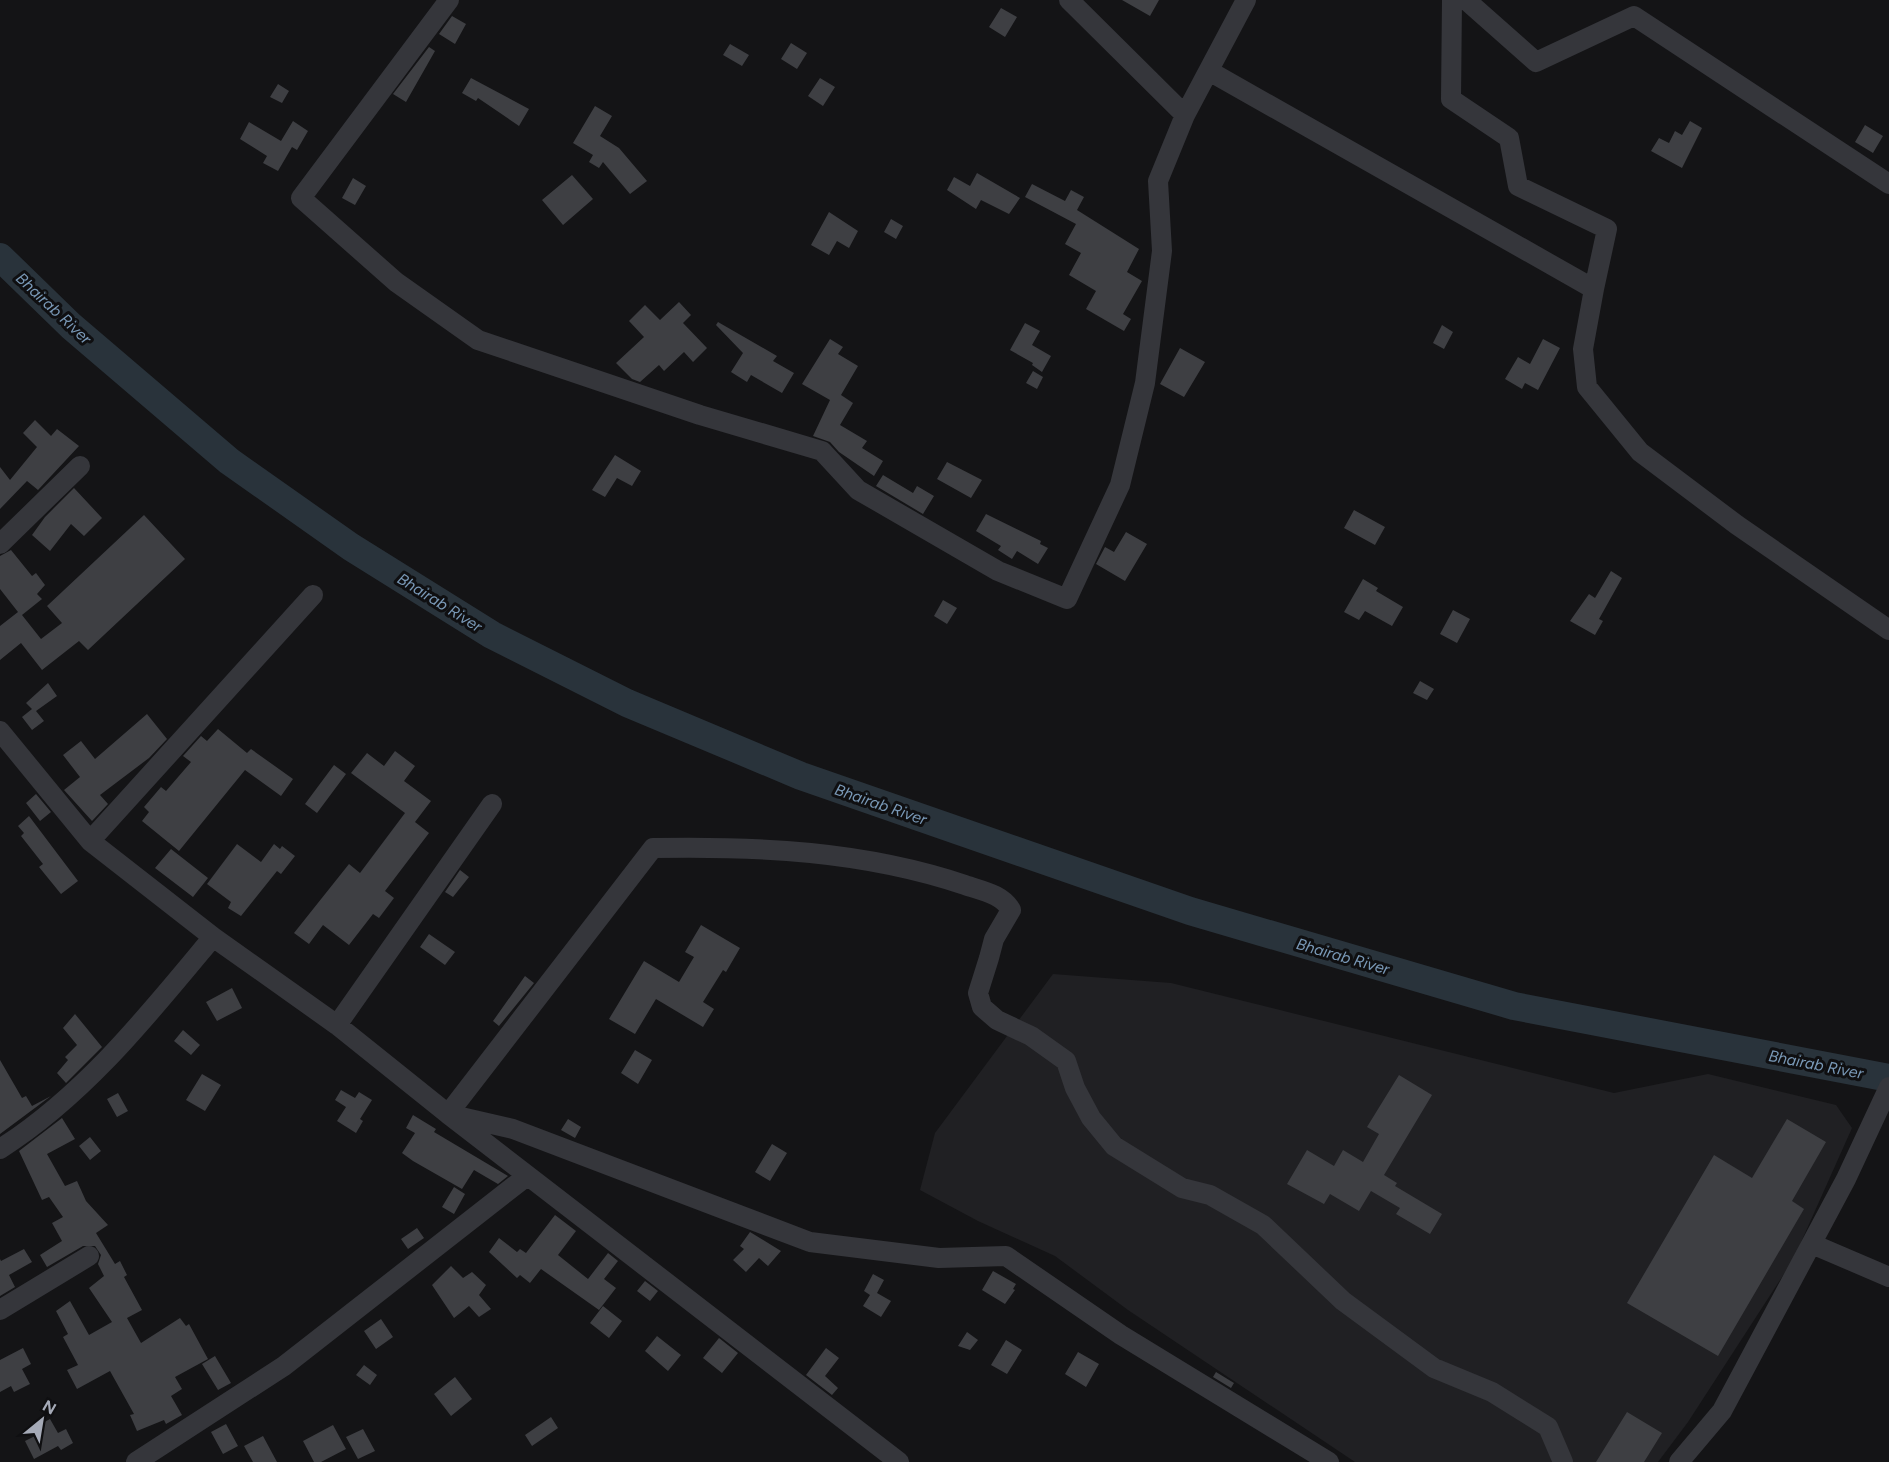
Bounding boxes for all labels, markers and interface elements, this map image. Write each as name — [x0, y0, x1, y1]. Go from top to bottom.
water label: Bhairab River — [12, 269, 96, 348]
water label: Bhairab River — [394, 569, 486, 636]
water label: Bhairab River — [832, 780, 930, 829]
water label: Bhairab River — [1294, 934, 1392, 979]
water label: Bhairab River — [1767, 1046, 1865, 1083]
north arrow — [12, 1390, 72, 1450]
text: N — [39, 1396, 59, 1419]

